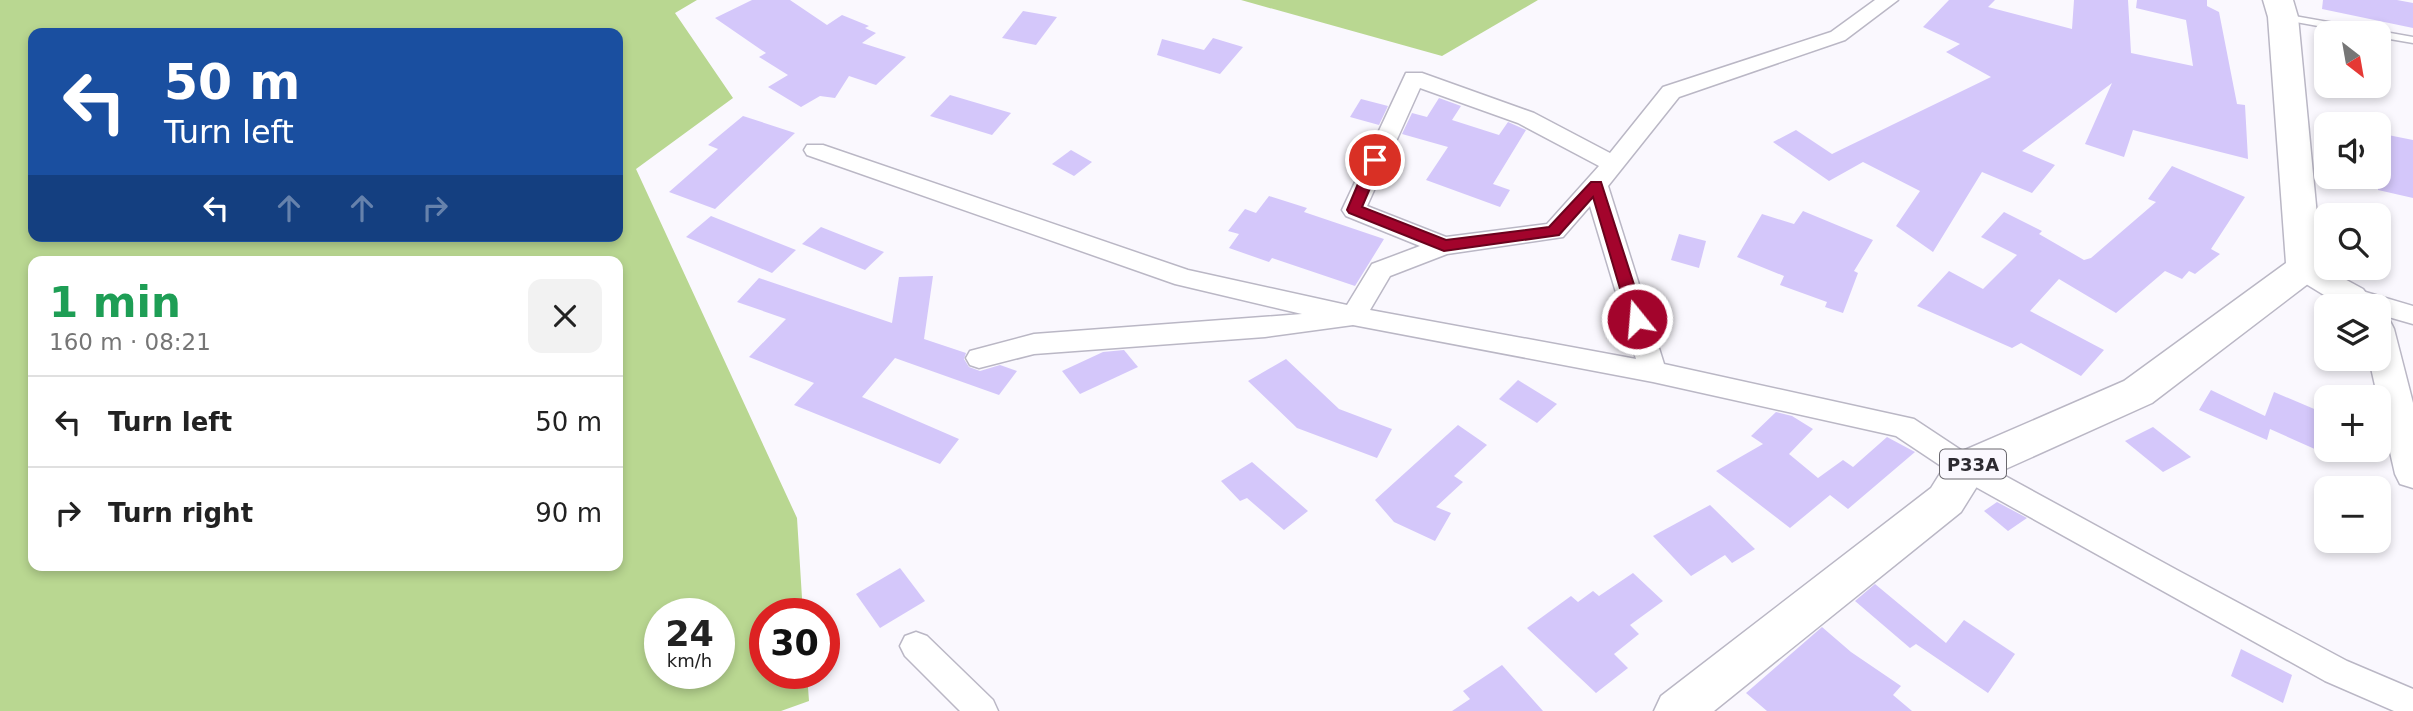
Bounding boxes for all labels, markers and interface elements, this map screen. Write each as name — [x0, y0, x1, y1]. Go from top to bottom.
north arrow — [2314, 21, 2390, 98]
map controls — [2314, 21, 2391, 553]
text: 50 m — [164, 54, 300, 111]
icon: left — [49, 56, 140, 147]
button: sound — [2314, 112, 2391, 189]
text: Turn left — [164, 113, 294, 151]
pin — [1345, 130, 1405, 190]
icon: arrive — [1356, 141, 1394, 179]
icon: left — [197, 189, 235, 227]
icon: ahead — [270, 189, 308, 227]
icon: ahead — [343, 189, 381, 227]
icon: right — [416, 189, 454, 227]
button: search — [2314, 203, 2391, 280]
text: 1 min — [49, 278, 181, 327]
button: close — [528, 279, 602, 353]
position arrow — [1600, 282, 1674, 356]
button: layers — [2314, 294, 2391, 371]
text: 160 m · 08:21 — [49, 329, 211, 355]
button: + — [2314, 385, 2391, 462]
icon: left — [49, 403, 87, 441]
text: Turn left — [108, 407, 232, 437]
text: 50 m — [535, 407, 602, 437]
road number: P33A — [1940, 450, 2006, 478]
button: − — [2314, 476, 2391, 553]
icon: right — [49, 494, 87, 532]
text: Turn right — [108, 498, 253, 528]
text: 90 m — [535, 498, 602, 528]
speed limit sign: 30 — [749, 598, 840, 689]
text: 24 — [665, 614, 714, 654]
text: km/h — [667, 650, 712, 671]

